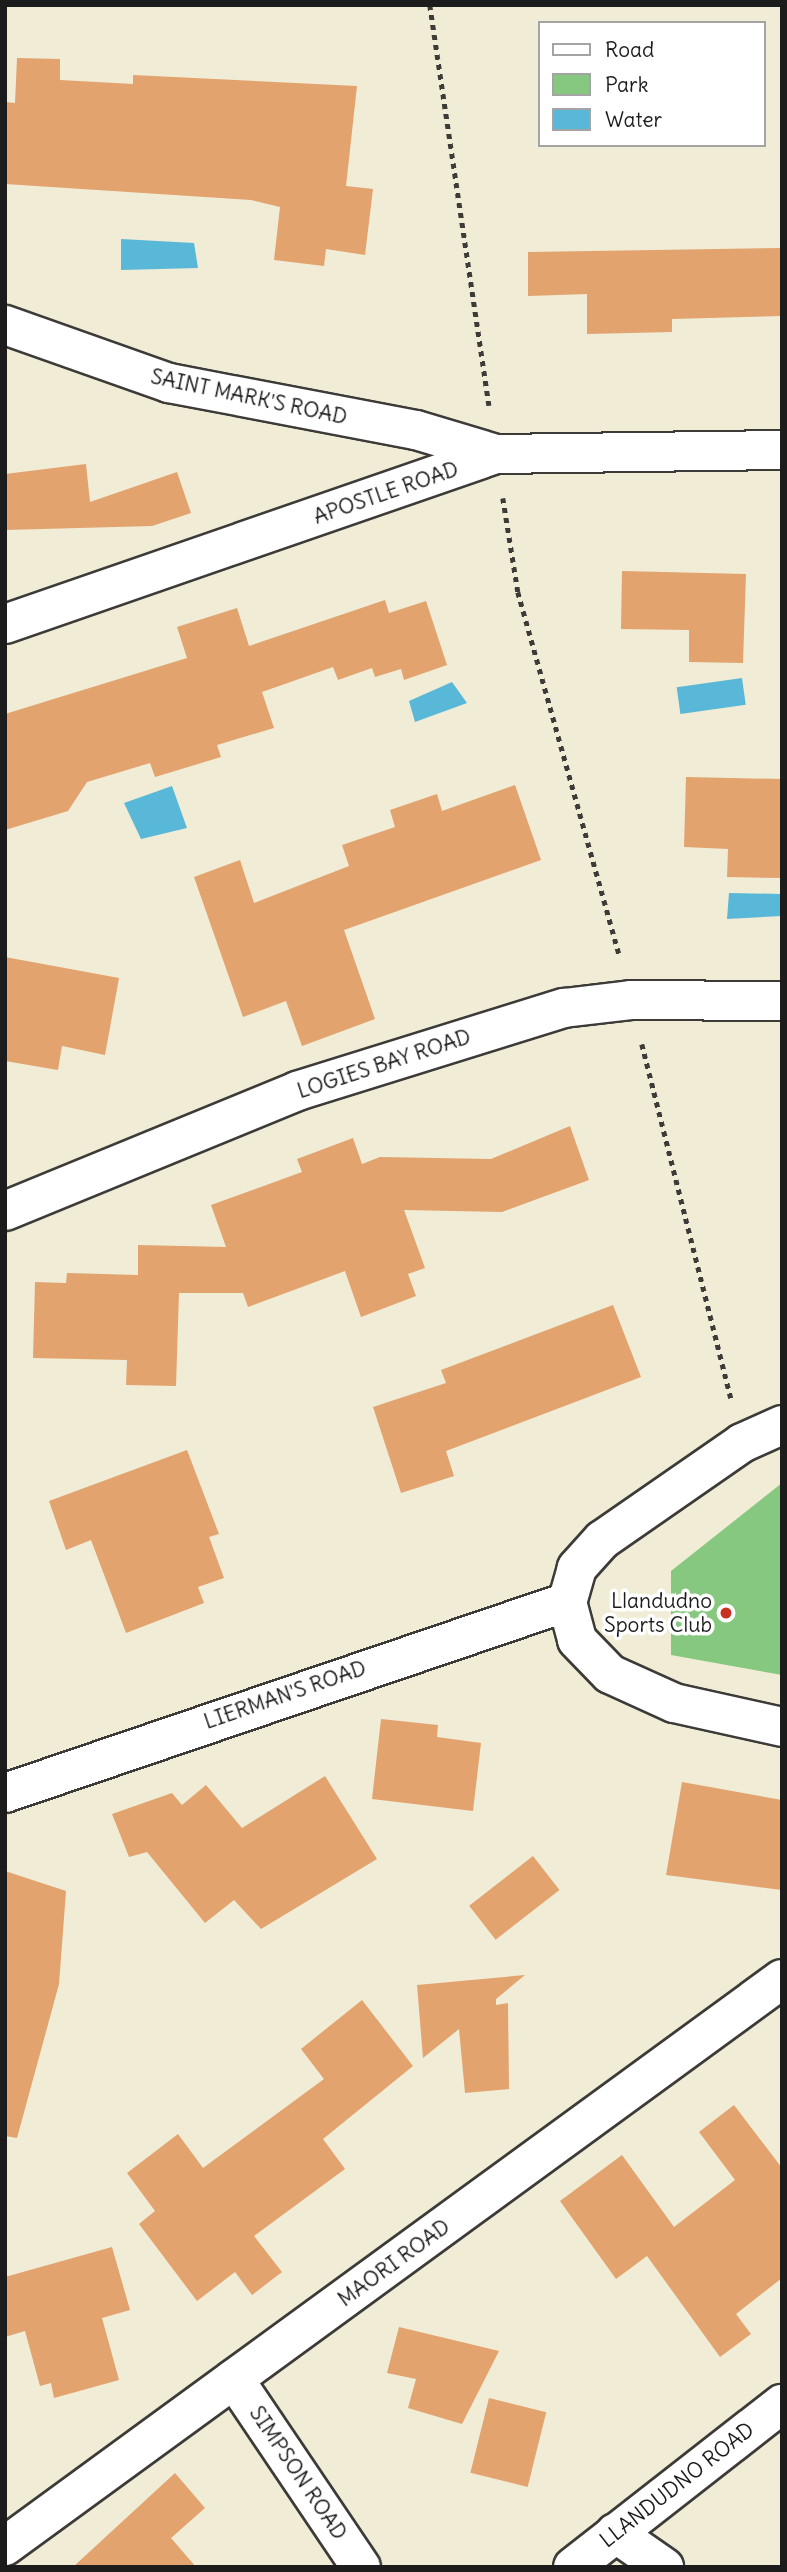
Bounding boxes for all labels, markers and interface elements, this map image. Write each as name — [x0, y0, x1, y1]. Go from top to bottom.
legend — [538, 21, 766, 147]
text: Road — [605, 36, 654, 63]
text: Park — [605, 71, 648, 98]
text: Water — [605, 106, 662, 133]
street label: SAINT MARK'S ROAD — [148, 364, 350, 430]
street label: APOSTLE ROAD — [310, 456, 462, 530]
street label: LOGIES BAY ROAD — [294, 1024, 474, 1104]
place label: Llandudno Sports Club — [604, 1588, 712, 1638]
marker: Llandudno Sports Club — [718, 1605, 734, 1621]
street label: LIERMAN'S ROAD — [201, 1655, 369, 1735]
street label: MAORI ROAD — [333, 2214, 455, 2312]
street label: SIMPSON ROAD — [244, 2401, 352, 2545]
street label: LLANDUDNO ROAD — [595, 2417, 759, 2553]

